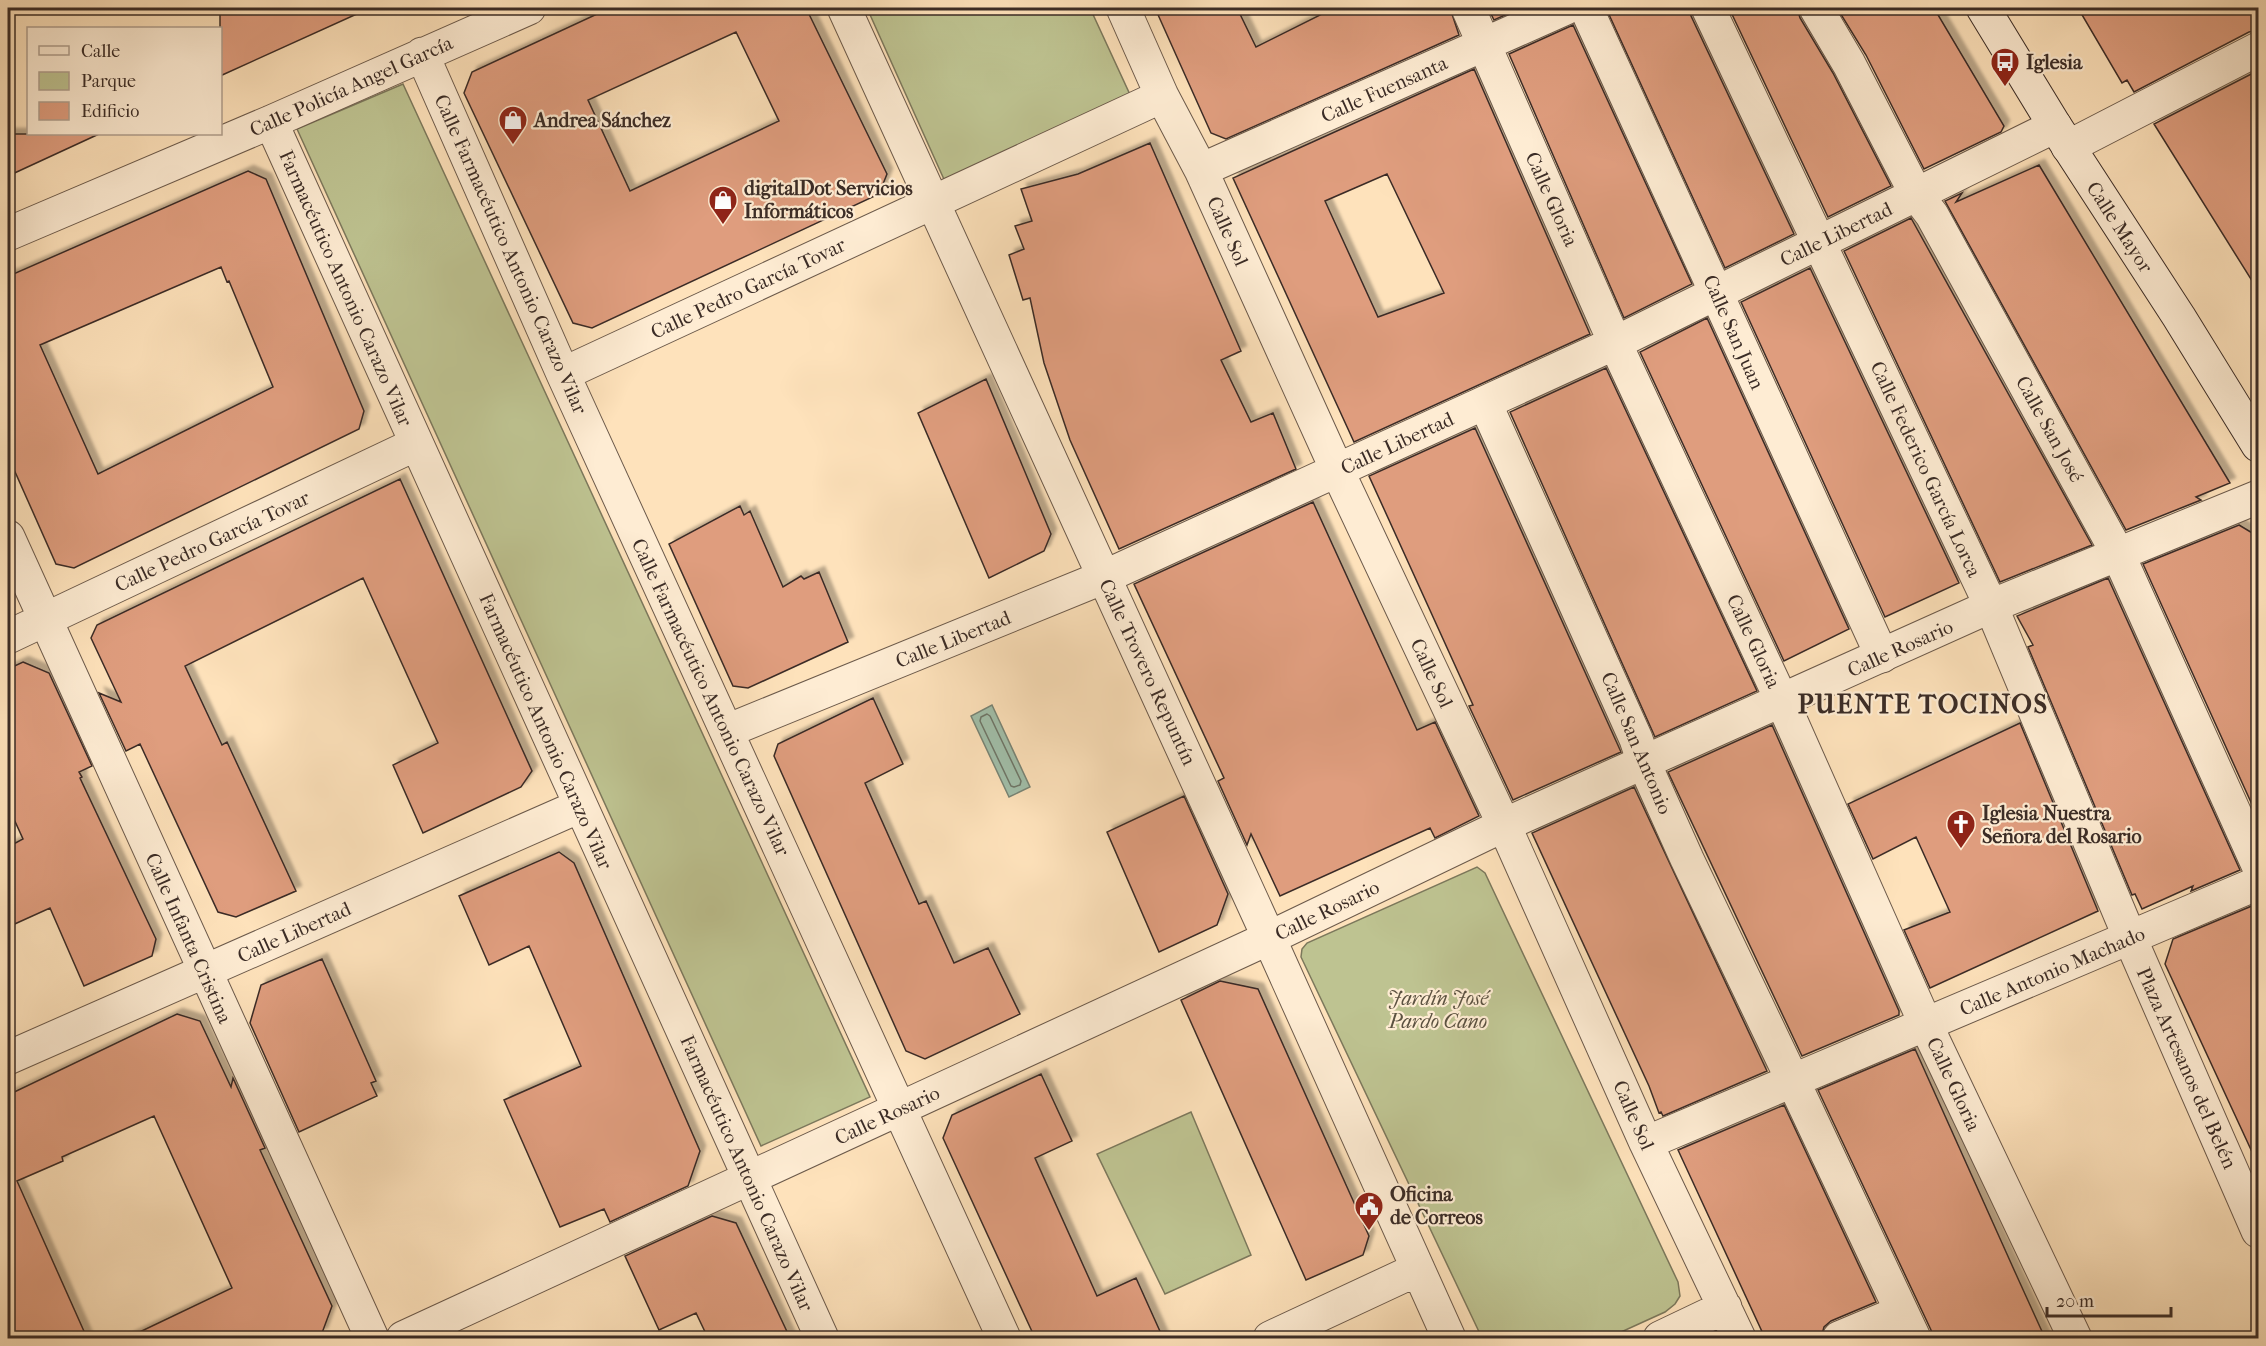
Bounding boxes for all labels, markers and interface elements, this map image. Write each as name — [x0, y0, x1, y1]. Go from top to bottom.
legend — [27, 27, 222, 135]
street label: Calle Policía Angel García — [246, 31, 457, 142]
text: Calle — [81, 41, 120, 62]
bus stop icon: Iglesia — [1989, 46, 2021, 88]
street label: Calle Fuensanta — [1318, 51, 1452, 128]
place label: Iglesia — [2026, 51, 2083, 74]
text: Parque — [81, 71, 136, 92]
street label: Calle Farmacéutico Antonio Carazo Vilar — [429, 91, 592, 418]
text: Edificio — [81, 101, 139, 122]
shop icon: Andrea Sánchez — [497, 104, 529, 146]
place label: Andrea Sánchez — [532, 109, 671, 132]
street label: Farmacéutico Antonio Carazo Vilar — [274, 147, 417, 430]
street label: Calle Gloria — [1520, 148, 1583, 251]
place label: digitalDot Servicios Informáticos — [744, 177, 913, 223]
street label: Calle Mayor — [2082, 177, 2158, 277]
shop icon: digitalDot Servicios Informáticos — [707, 184, 739, 226]
street label: Calle Sol — [1202, 193, 1253, 270]
street label: Calle Libertad — [1776, 197, 1897, 271]
street label: Calle Pedro García Tovar — [647, 233, 850, 344]
street label: Calle San Juan — [1698, 271, 1769, 393]
street label: Calle Federico García Lorca — [1865, 358, 1986, 581]
street label: Calle San José — [2011, 372, 2088, 486]
street label: Calle Libertad — [1337, 407, 1458, 480]
street label: Calle Pedro García Tovar — [111, 486, 314, 597]
street label: Calle Farmacéutico Antonio Carazo Vilar — [627, 535, 795, 860]
street label: Calle Trovero Repuntín — [1094, 575, 1201, 769]
street label: Farmacéutico Antonio Carazo Vilar — [474, 590, 617, 873]
street label: Calle Gloria — [1722, 591, 1786, 693]
street label: Calle Libertad — [892, 606, 1015, 673]
street label: Calle Rosario — [1844, 615, 1957, 682]
street label: Calle Sol — [1406, 635, 1458, 712]
street label: Calle San Antonio — [1596, 669, 1677, 818]
district label: PUENTE TOCINOS — [1798, 689, 2048, 720]
place label: Iglesia Nuestra Señora del Rosario — [1982, 802, 2142, 848]
church icon: Iglesia Nuestra Señora del Rosario — [1945, 808, 1977, 850]
street label: Calle Infanta Cristina — [141, 849, 237, 1028]
street label: Calle Rosario — [1271, 875, 1383, 946]
street label: Calle Libertad — [234, 897, 356, 968]
street label: Calle Antonio Machado — [1956, 922, 2148, 1021]
street label: Plaza Artesanos del Belén — [2132, 964, 2242, 1173]
park label: Jardín José Pardo Cano — [1388, 987, 1491, 1033]
street label: Farmacéutico Antonio Carazo Vilar — [675, 1032, 818, 1315]
street label: Calle Gloria — [1922, 1034, 1986, 1136]
street label: Calle Sol — [1608, 1077, 1659, 1154]
street label: Calle Rosario — [831, 1081, 943, 1150]
place label: Oficina de Correos — [1390, 1183, 1483, 1229]
public building icon: Oficina de Correos — [1353, 1190, 1385, 1232]
scale bar — [2047, 1280, 2172, 1318]
text: 20 m — [2056, 1291, 2094, 1312]

